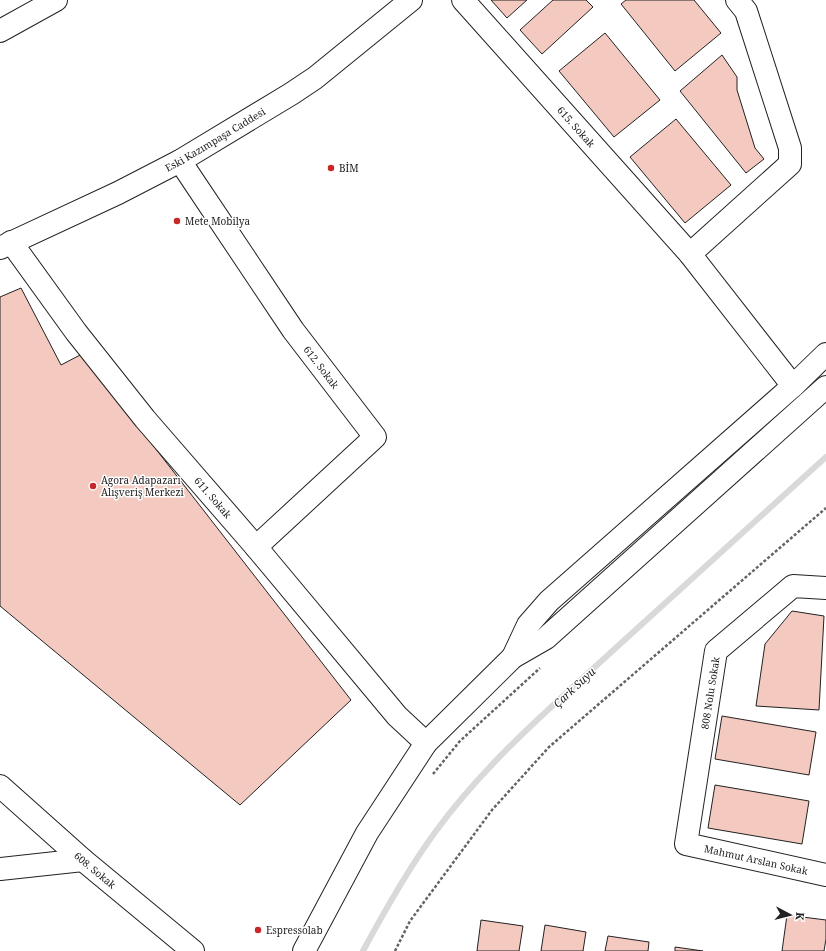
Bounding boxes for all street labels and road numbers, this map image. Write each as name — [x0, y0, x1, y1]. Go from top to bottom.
street label: 615. Sokak — [554, 103, 598, 150]
street label: Eski Kazımpaşa Caddesi — [162, 104, 268, 175]
street label: 612. Sokak — [300, 343, 342, 391]
street label: 611. Sokak — [191, 474, 235, 521]
street label: 808 Nolu Sokak — [697, 656, 723, 730]
street label: Mahmut Arslan Sokak — [703, 841, 810, 878]
street label: 608. Sokak — [71, 848, 119, 892]

